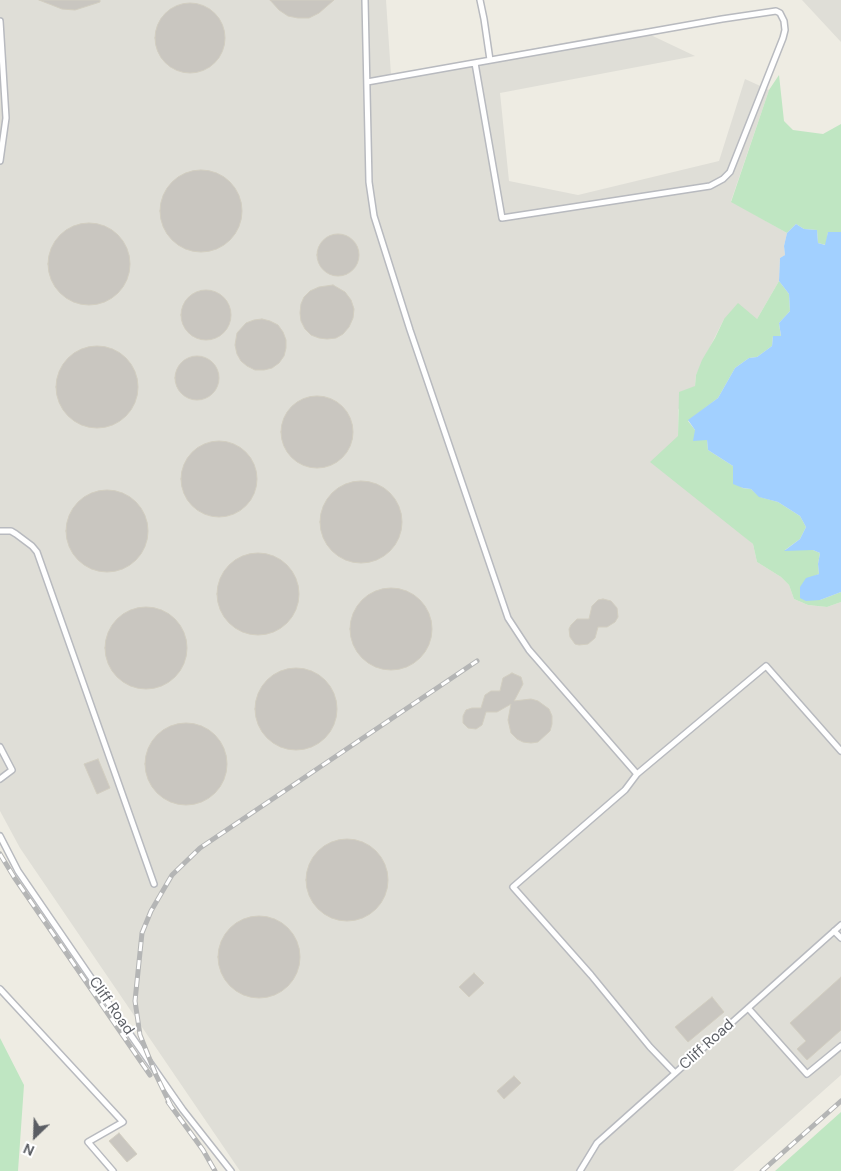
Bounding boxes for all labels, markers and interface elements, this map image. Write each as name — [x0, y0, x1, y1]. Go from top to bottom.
street label: Cliff Road — [84, 973, 138, 1039]
street label: Cliff Road — [676, 1016, 738, 1074]
north arrow — [10, 1111, 60, 1161]
text: N — [21, 1139, 37, 1160]

